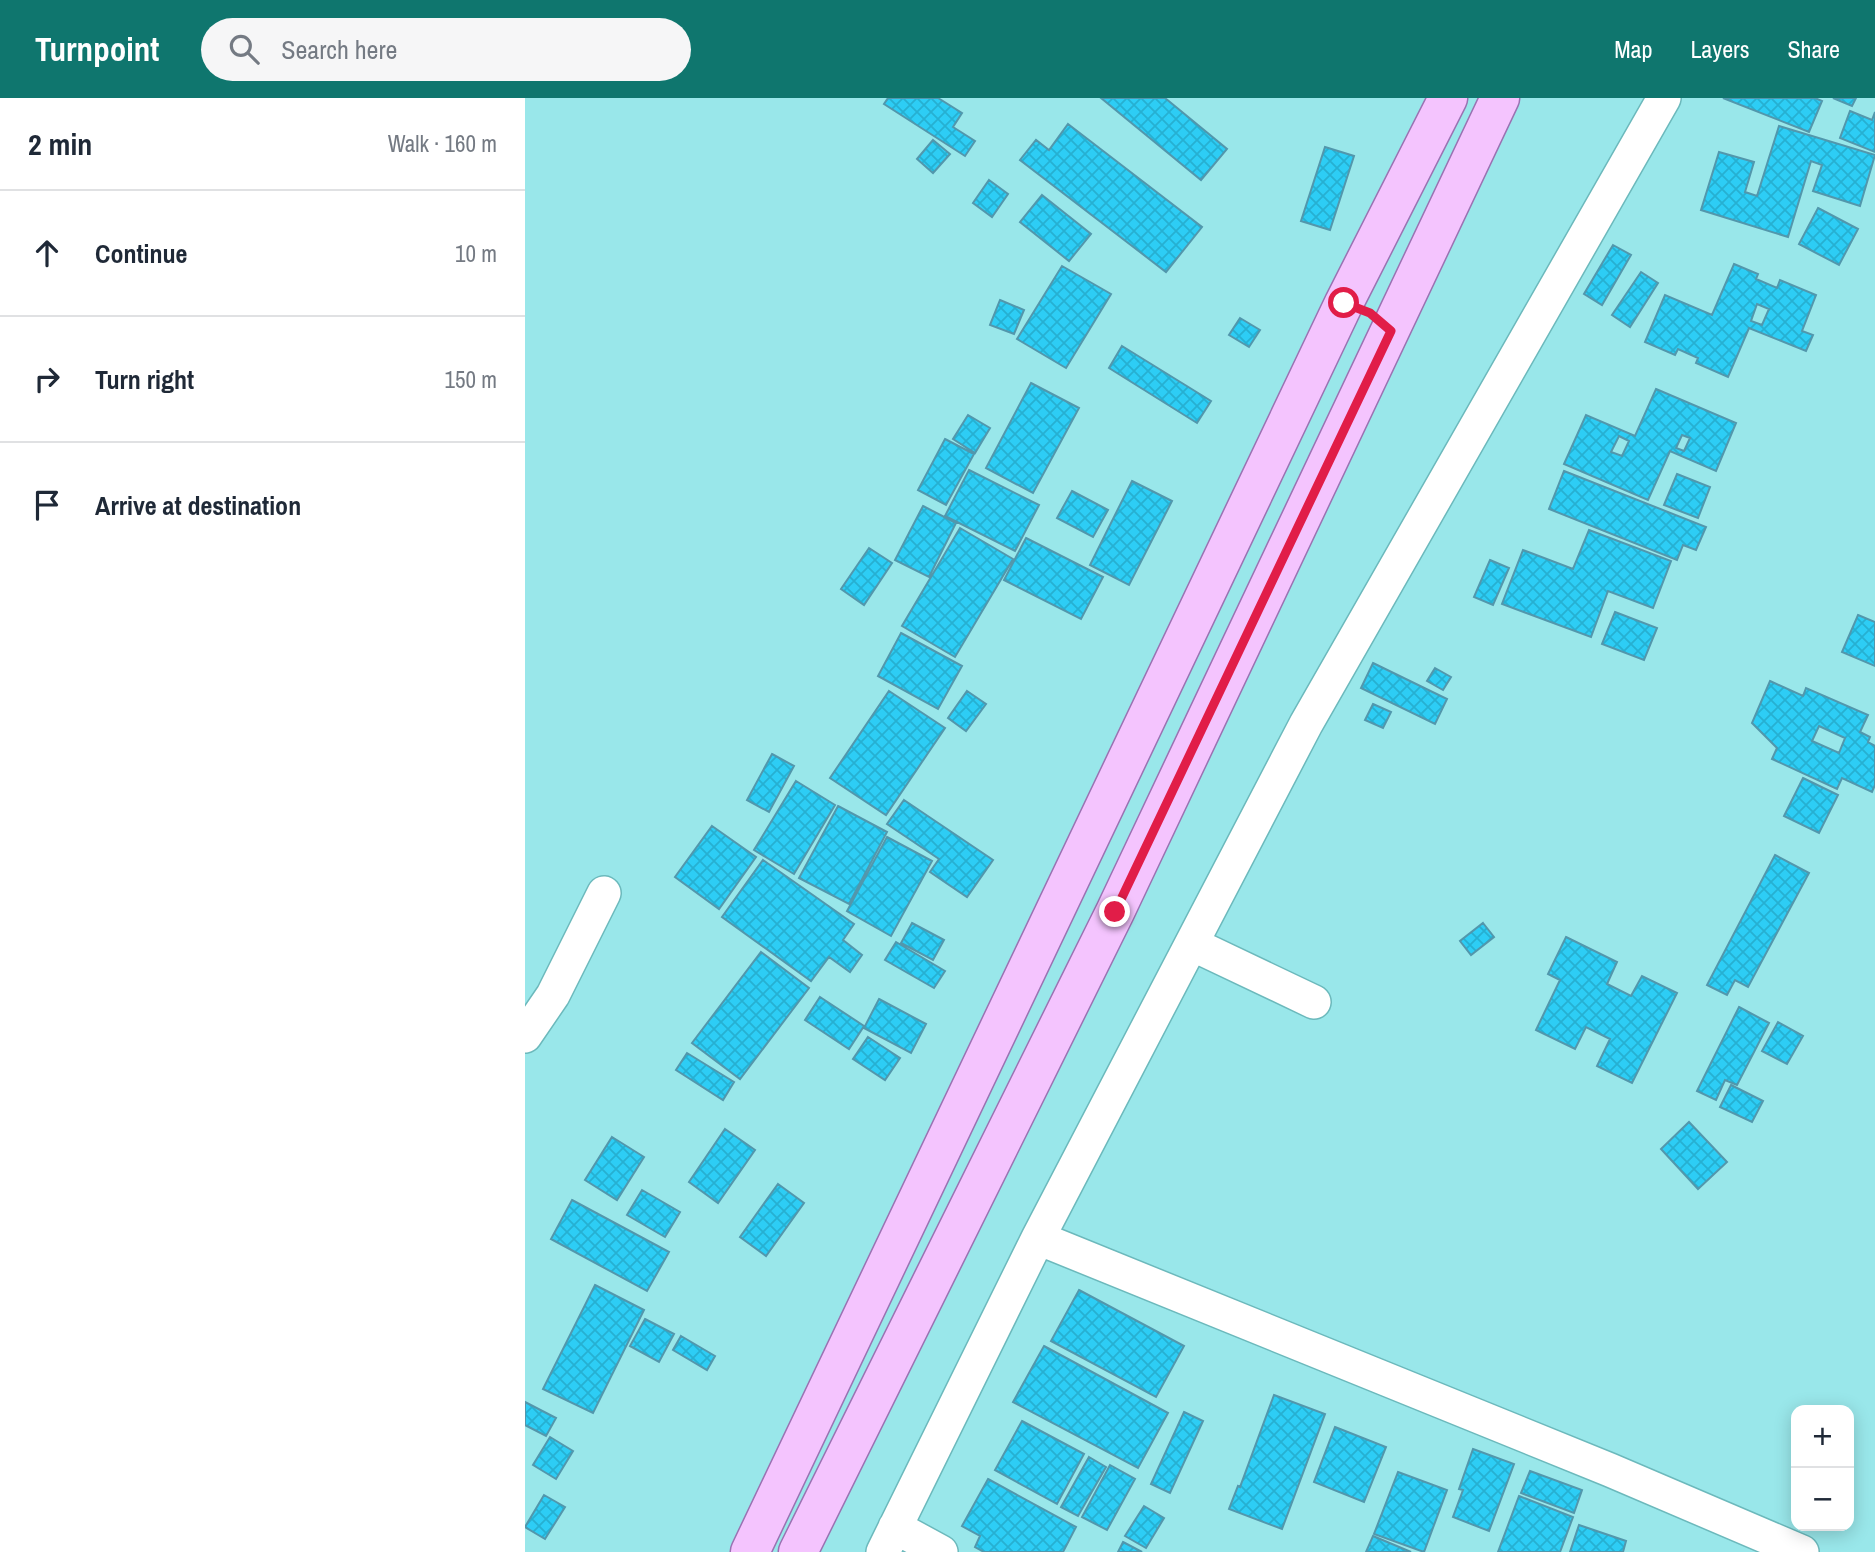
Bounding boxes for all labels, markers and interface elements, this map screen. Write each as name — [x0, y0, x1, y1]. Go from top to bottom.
search box — [201, 18, 691, 81]
text: Turnpoint — [35, 27, 159, 71]
icon: search — [225, 30, 263, 68]
text: Search here — [281, 32, 397, 67]
text: Map — [1614, 33, 1652, 65]
text: Layers — [1690, 33, 1749, 65]
text: Share — [1787, 33, 1840, 65]
text: 2 min — [28, 124, 92, 164]
text: Walk · 160 m — [388, 128, 497, 159]
icon: ahead — [28, 234, 66, 272]
text: Continue — [95, 236, 187, 271]
text: 10 m — [455, 238, 497, 269]
route start — [1328, 287, 1359, 318]
icon: right — [28, 360, 66, 398]
text: Turn right — [95, 362, 194, 397]
text: 150 m — [445, 364, 497, 395]
icon: arrive — [28, 486, 66, 524]
text: Arrive at destination — [95, 488, 301, 523]
route end — [1099, 896, 1130, 927]
map controls — [1791, 1405, 1854, 1531]
button: + — [1791, 1405, 1854, 1468]
button: − — [1791, 1468, 1854, 1531]

